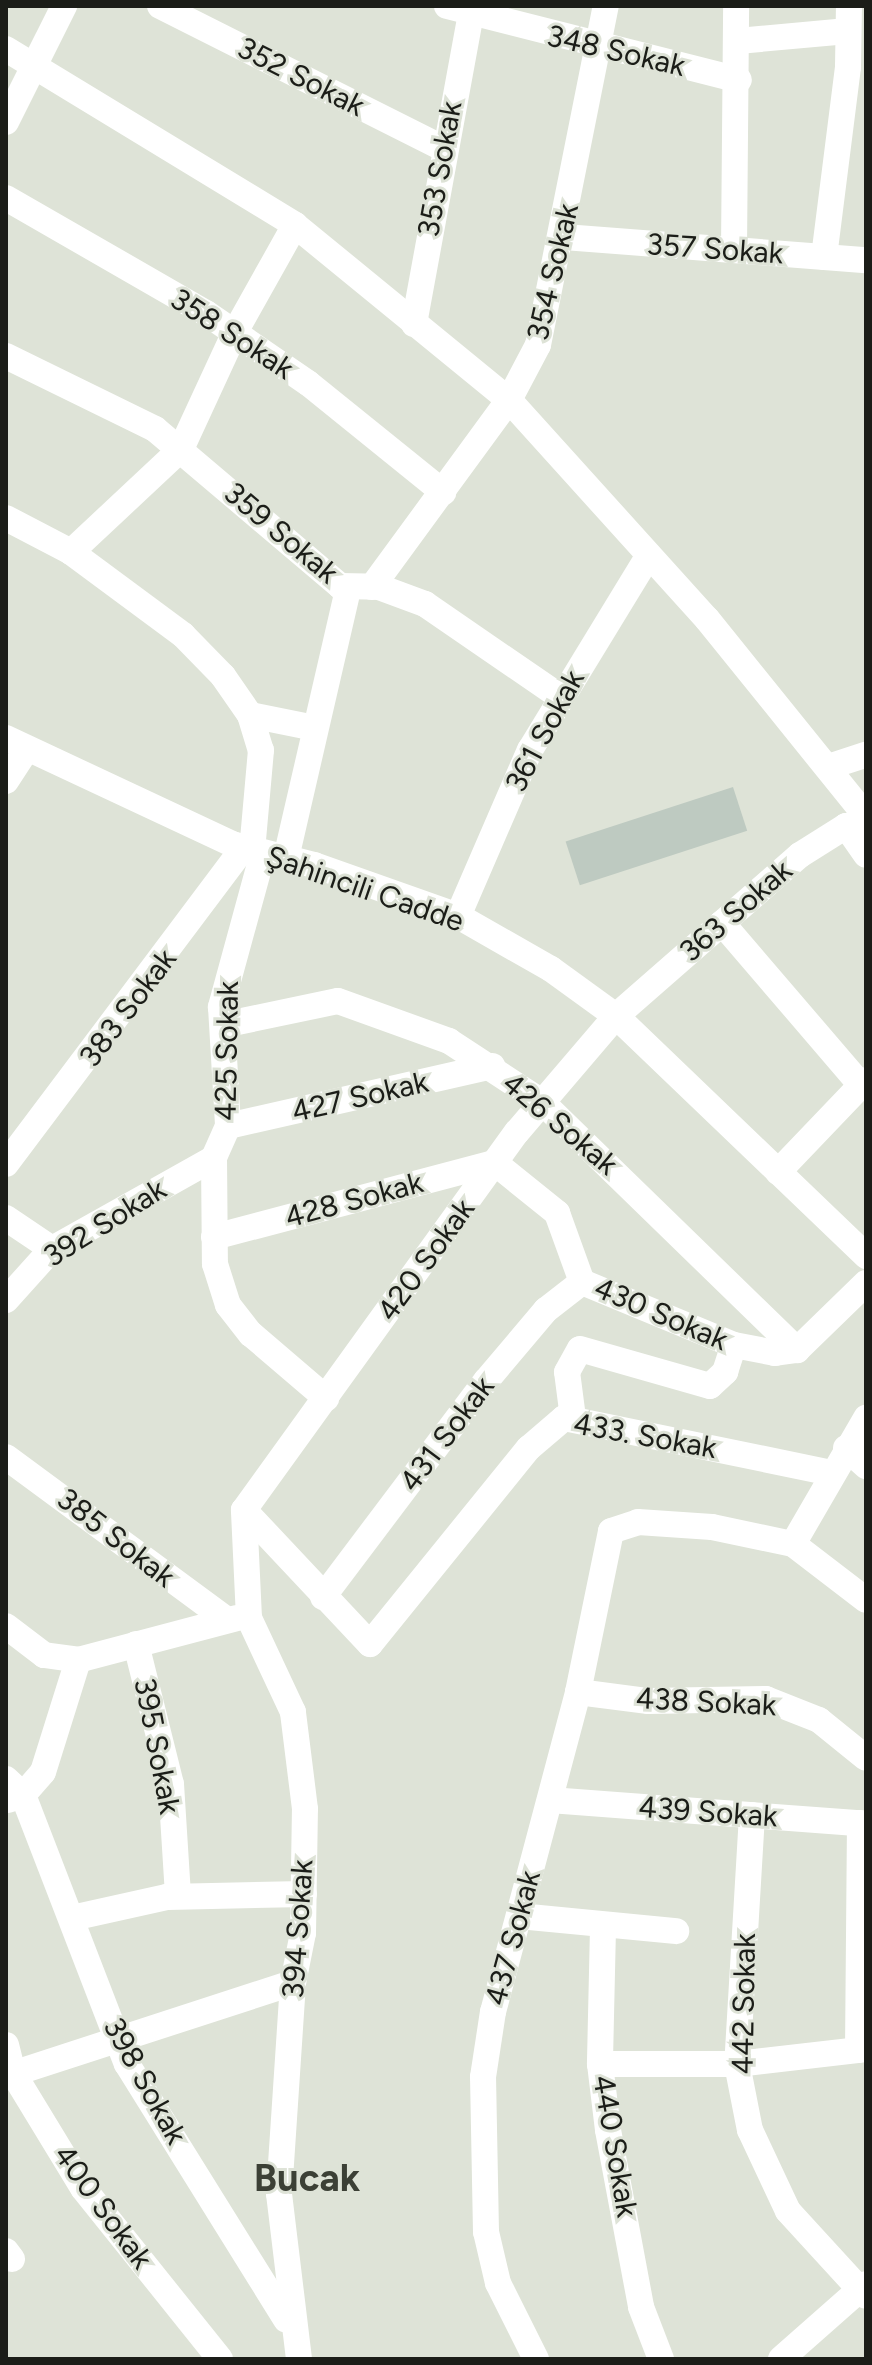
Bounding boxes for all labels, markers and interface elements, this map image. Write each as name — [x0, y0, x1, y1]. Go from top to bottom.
street label: 348 Sokak — [543, 18, 689, 84]
street label: 352 Sokak — [232, 30, 370, 124]
street label: 353 Sokak — [410, 98, 470, 240]
street label: 354 Sokak — [520, 200, 586, 344]
street label: 357 Sokak — [645, 226, 785, 272]
street label: 358 Sokak — [164, 281, 300, 387]
street label: 359 Sokak — [217, 475, 345, 591]
street label: 361 Sokak — [498, 664, 592, 798]
street label: Şahincili Cadde — [261, 838, 469, 940]
street label: 363 Sokak — [673, 852, 799, 970]
street label: 383 Sokak — [72, 942, 184, 1074]
street label: 425 Sokak — [208, 981, 246, 1121]
street label: 427 Sokak — [288, 1064, 432, 1130]
street label: 426 Sokak — [495, 1065, 625, 1183]
street label: 428 Sokak — [281, 1164, 427, 1236]
street label: 392 Sokak — [37, 1171, 173, 1275]
street label: 420 Sokak — [370, 1192, 482, 1328]
street label: 430 Sokak — [589, 1270, 733, 1358]
street label: 431 Sokak — [392, 1369, 502, 1499]
street label: 433. Sokak — [571, 1406, 719, 1466]
street label: 385 Sokak — [50, 1481, 182, 1595]
street label: 395 Sokak — [126, 1675, 188, 1817]
street label: 438 Sokak — [635, 1680, 777, 1724]
street label: 439 Sokak — [637, 1789, 779, 1835]
street label: 394 Sokak — [275, 1858, 321, 2000]
street label: 437 Sokak — [478, 1867, 548, 2009]
street label: 442 Sokak — [725, 1933, 763, 2075]
street label: 398 Sokak — [96, 2011, 194, 2151]
street label: 440 Sokak — [585, 2072, 645, 2220]
street label: 400 Sokak — [46, 2138, 160, 2276]
district label: Bucak — [254, 2156, 360, 2202]

